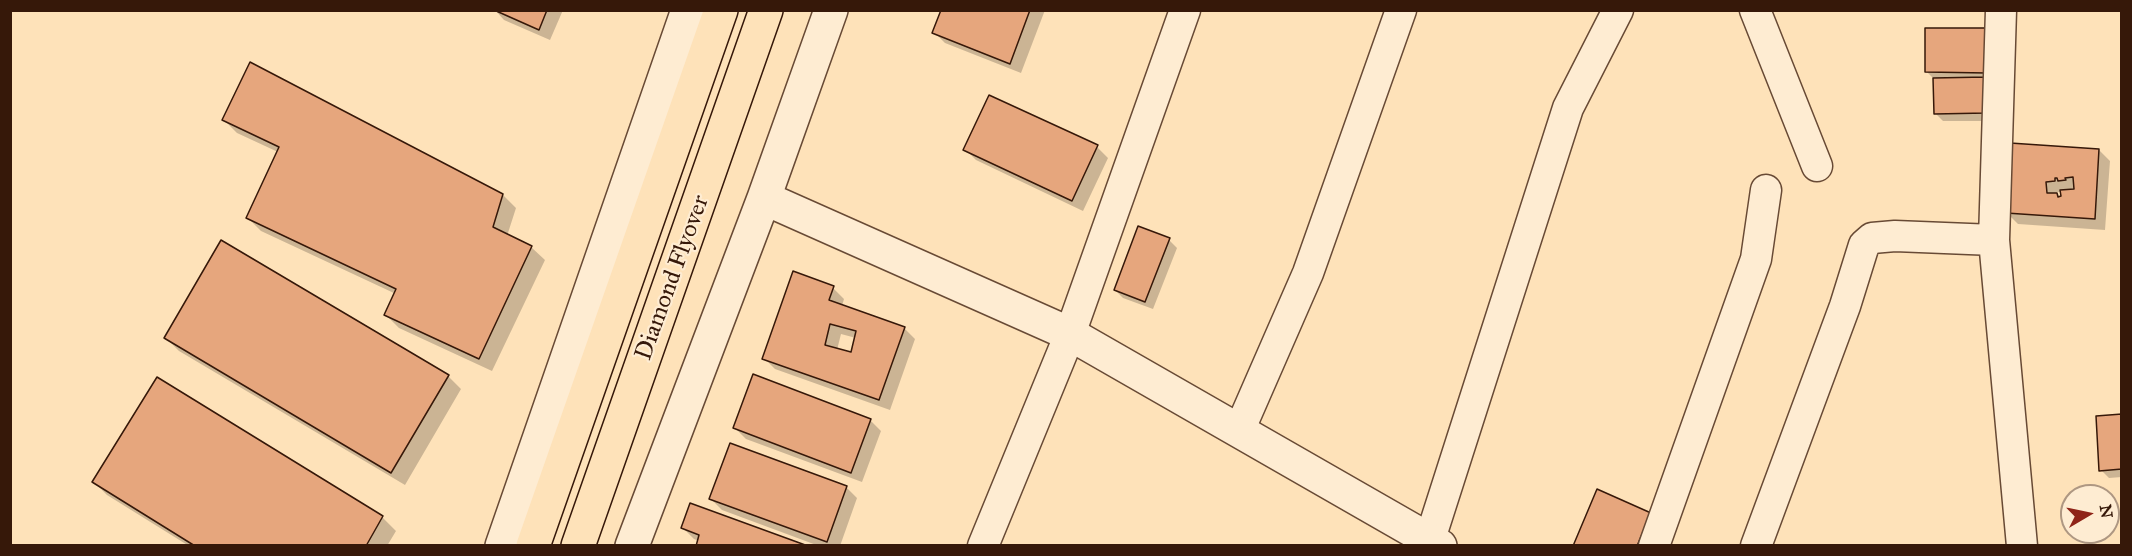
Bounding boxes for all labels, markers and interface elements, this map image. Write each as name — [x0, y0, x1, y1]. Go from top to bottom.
street label: Diamond Flyover — [630, 192, 716, 364]
north arrow — [2060, 484, 2120, 544]
text: N — [2096, 503, 2117, 520]

